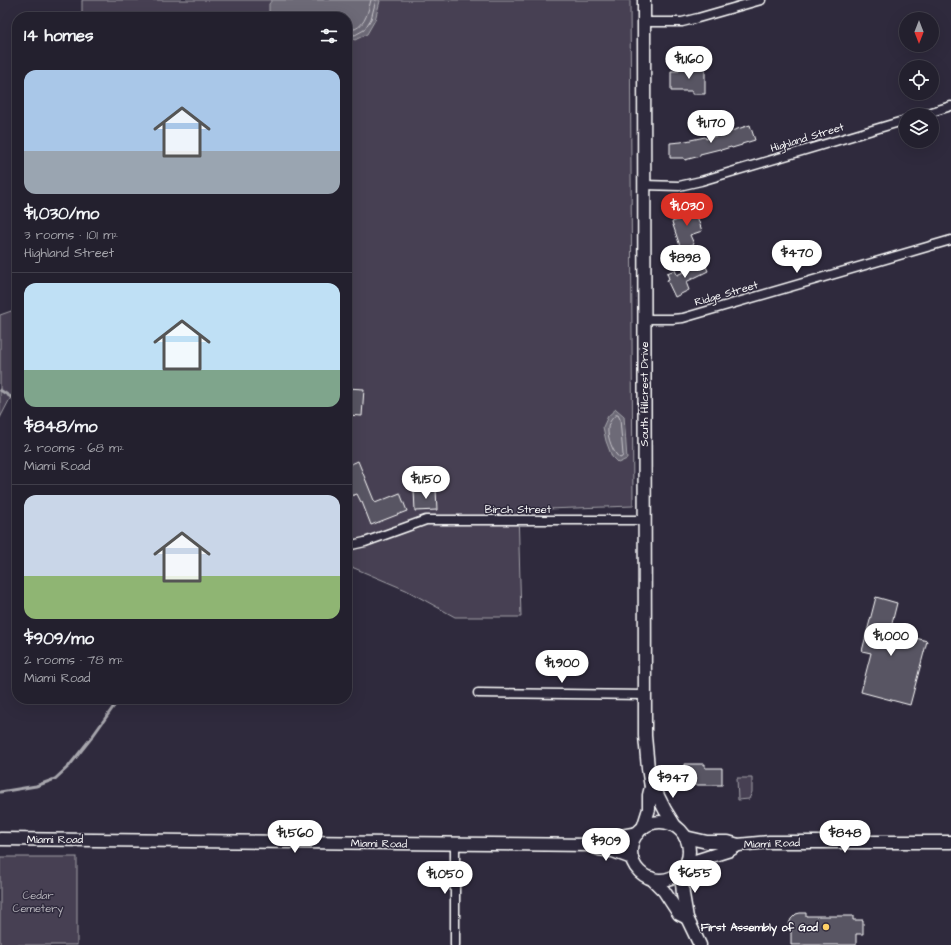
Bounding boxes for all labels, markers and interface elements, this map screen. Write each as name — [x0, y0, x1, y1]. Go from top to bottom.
north arrow — [899, 12, 939, 52]
map controls — [899, 12, 939, 148]
text: 14 homes — [24, 24, 94, 48]
icon: filters — [318, 25, 340, 47]
pin: $1,160 — [656, 46, 722, 80]
text: $1,160 — [674, 50, 704, 68]
button: locate — [899, 60, 939, 100]
icon: home — [146, 96, 218, 168]
button: layers — [899, 108, 939, 148]
pin: $1,170 — [678, 110, 744, 144]
text: $1,170 — [696, 114, 726, 132]
street label: Highland Street — [768, 119, 847, 157]
pin: $1,030 — [654, 193, 720, 227]
text: $1,030 — [670, 197, 704, 215]
text: $1,030/mo — [24, 202, 99, 226]
text: 3 rooms · 101 m² — [24, 226, 118, 244]
pin: $470 — [773, 240, 821, 274]
text: Highland Street — [24, 244, 114, 262]
text: $470 — [781, 244, 813, 262]
pin: $898 — [661, 245, 709, 279]
text: $898 — [669, 249, 701, 267]
street label: Ridge Street — [693, 277, 760, 311]
icon: home — [146, 309, 218, 381]
street label: South Hillcrest Drive — [637, 342, 652, 446]
text: $848/mo — [24, 415, 98, 439]
text: 2 rooms · 68 m² — [24, 439, 124, 457]
text: Miami Road — [24, 457, 91, 475]
pin: $1,150 — [393, 466, 459, 500]
text: $1,150 — [411, 470, 441, 488]
street label: Birch Street — [485, 502, 552, 517]
icon: home — [146, 521, 218, 593]
pin: $1,000 — [858, 623, 924, 657]
text: $909/mo — [24, 627, 94, 651]
text: $1,000 — [873, 627, 909, 645]
pin: $1,900 — [529, 650, 595, 684]
text: 2 rooms · 78 m² — [24, 651, 124, 669]
text: $1,900 — [544, 654, 580, 672]
text: Miami Road — [24, 669, 91, 687]
pin: $947 — [649, 765, 697, 799]
text: $947 — [657, 769, 689, 787]
pin: $1,560 — [262, 820, 328, 854]
pin: $848 — [821, 820, 869, 854]
text: $1,560 — [277, 824, 313, 842]
text: $848 — [829, 824, 861, 842]
pin: $909 — [582, 828, 630, 862]
street label: Miami Road — [27, 832, 83, 847]
text: $909 — [591, 832, 621, 850]
street label: Miami Road — [744, 835, 801, 852]
street label: Miami Road — [351, 836, 408, 851]
pin: $655 — [671, 860, 719, 894]
pin: $1,050 — [412, 861, 478, 895]
text: $655 — [678, 864, 712, 882]
text: $1,050 — [427, 865, 463, 883]
park label: Cedar Cemetery — [13, 888, 63, 917]
place label: First Assembly of God — [701, 920, 818, 937]
marker: First Assembly of God — [821, 922, 831, 932]

